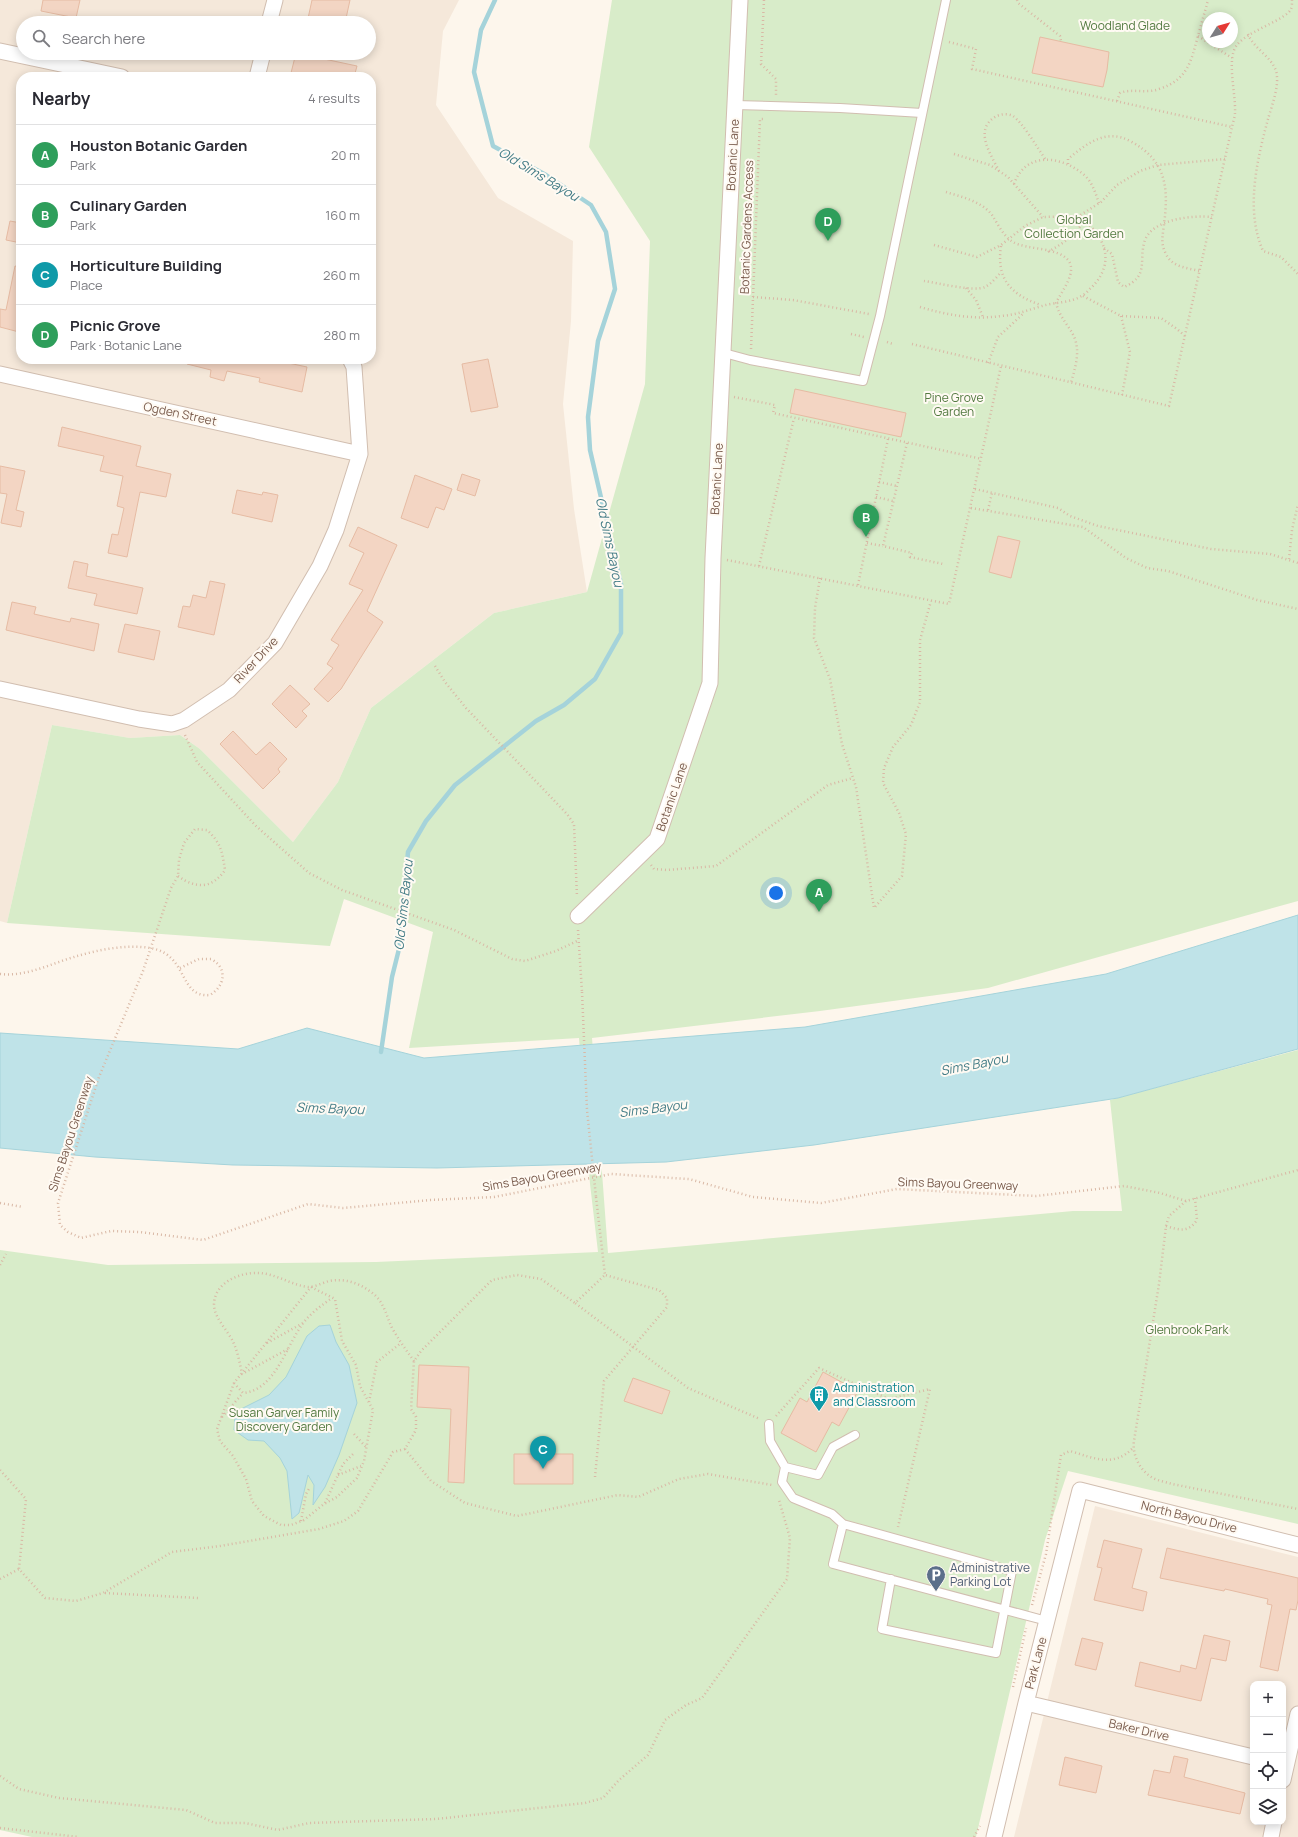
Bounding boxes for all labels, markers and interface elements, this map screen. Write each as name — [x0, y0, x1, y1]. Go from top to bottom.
north arrow — [1202, 12, 1238, 48]
search box — [16, 16, 376, 60]
park label: Woodland Glade — [1080, 17, 1170, 34]
icon: search — [30, 27, 52, 49]
text: Search here — [62, 28, 145, 49]
text: Nearby — [32, 87, 90, 110]
text: 4 results — [308, 89, 360, 107]
street label: Botanic Lane — [722, 119, 743, 191]
text: Houston Botanic Garden — [70, 135, 247, 156]
water label: Old Sims Bayou — [495, 143, 584, 206]
text: A — [41, 146, 49, 164]
text: 20 m — [331, 146, 360, 164]
text: Park — [70, 156, 96, 174]
street label: Botanic Gardens Access — [736, 160, 757, 294]
text: Culinary Garden — [70, 195, 187, 216]
text: B — [41, 206, 49, 224]
text: 160 m — [325, 206, 360, 224]
pin: D — [815, 208, 841, 241]
park label: Global Collection Garden — [1024, 211, 1124, 242]
text: Park — [70, 216, 96, 234]
text: Horticulture Building — [70, 255, 222, 276]
text: C — [40, 266, 50, 284]
text: 260 m — [323, 266, 360, 284]
text: Place — [70, 276, 103, 294]
text: Picnic Grove — [70, 315, 160, 336]
text: D — [40, 326, 50, 344]
text: 280 m — [323, 326, 360, 344]
text: Park · Botanic Lane — [70, 336, 182, 354]
park label: Pine Grove Garden — [925, 389, 983, 420]
street label: Ogden Street — [142, 397, 218, 430]
street label: Botanic Lane — [706, 443, 727, 515]
water label: Old Sims Bayou — [592, 496, 629, 590]
pin: B — [853, 504, 879, 537]
street label: River Drive — [230, 633, 282, 687]
street label: Botanic Lane — [652, 760, 691, 834]
water label: Old Sims Bayou — [389, 858, 417, 951]
pin: A — [806, 879, 832, 912]
your location — [766, 883, 786, 903]
water label: Sims Bayou — [939, 1048, 1010, 1079]
street label: Sims Bayou Greenway — [44, 1073, 97, 1194]
water label: Sims Bayou — [618, 1095, 689, 1121]
water label: Sims Bayou — [296, 1098, 366, 1118]
street label: Sims Bayou Greenway — [481, 1158, 603, 1195]
street label: Sims Bayou Greenway — [897, 1173, 1019, 1194]
park label: Glenbrook Park — [1146, 1321, 1230, 1338]
place label: Administration and Classroom — [833, 1379, 916, 1410]
building icon: Administration and Classroom — [808, 1384, 830, 1412]
park label: Susan Garver Family Discovery Garden — [229, 1404, 340, 1435]
pin: C — [530, 1436, 556, 1469]
street label: North Bayou Drive — [1139, 1496, 1239, 1537]
place label: Administrative Parking Lot — [950, 1559, 1030, 1590]
parking icon: Administrative Parking Lot — [925, 1564, 947, 1592]
street label: Park Lane — [1020, 1635, 1051, 1691]
map controls — [1250, 1681, 1286, 1825]
button: + — [1250, 1681, 1286, 1717]
street label: Baker Drive — [1107, 1714, 1171, 1745]
button: − — [1250, 1717, 1286, 1753]
button: locate — [1250, 1753, 1286, 1789]
button: layers — [1250, 1789, 1286, 1825]

